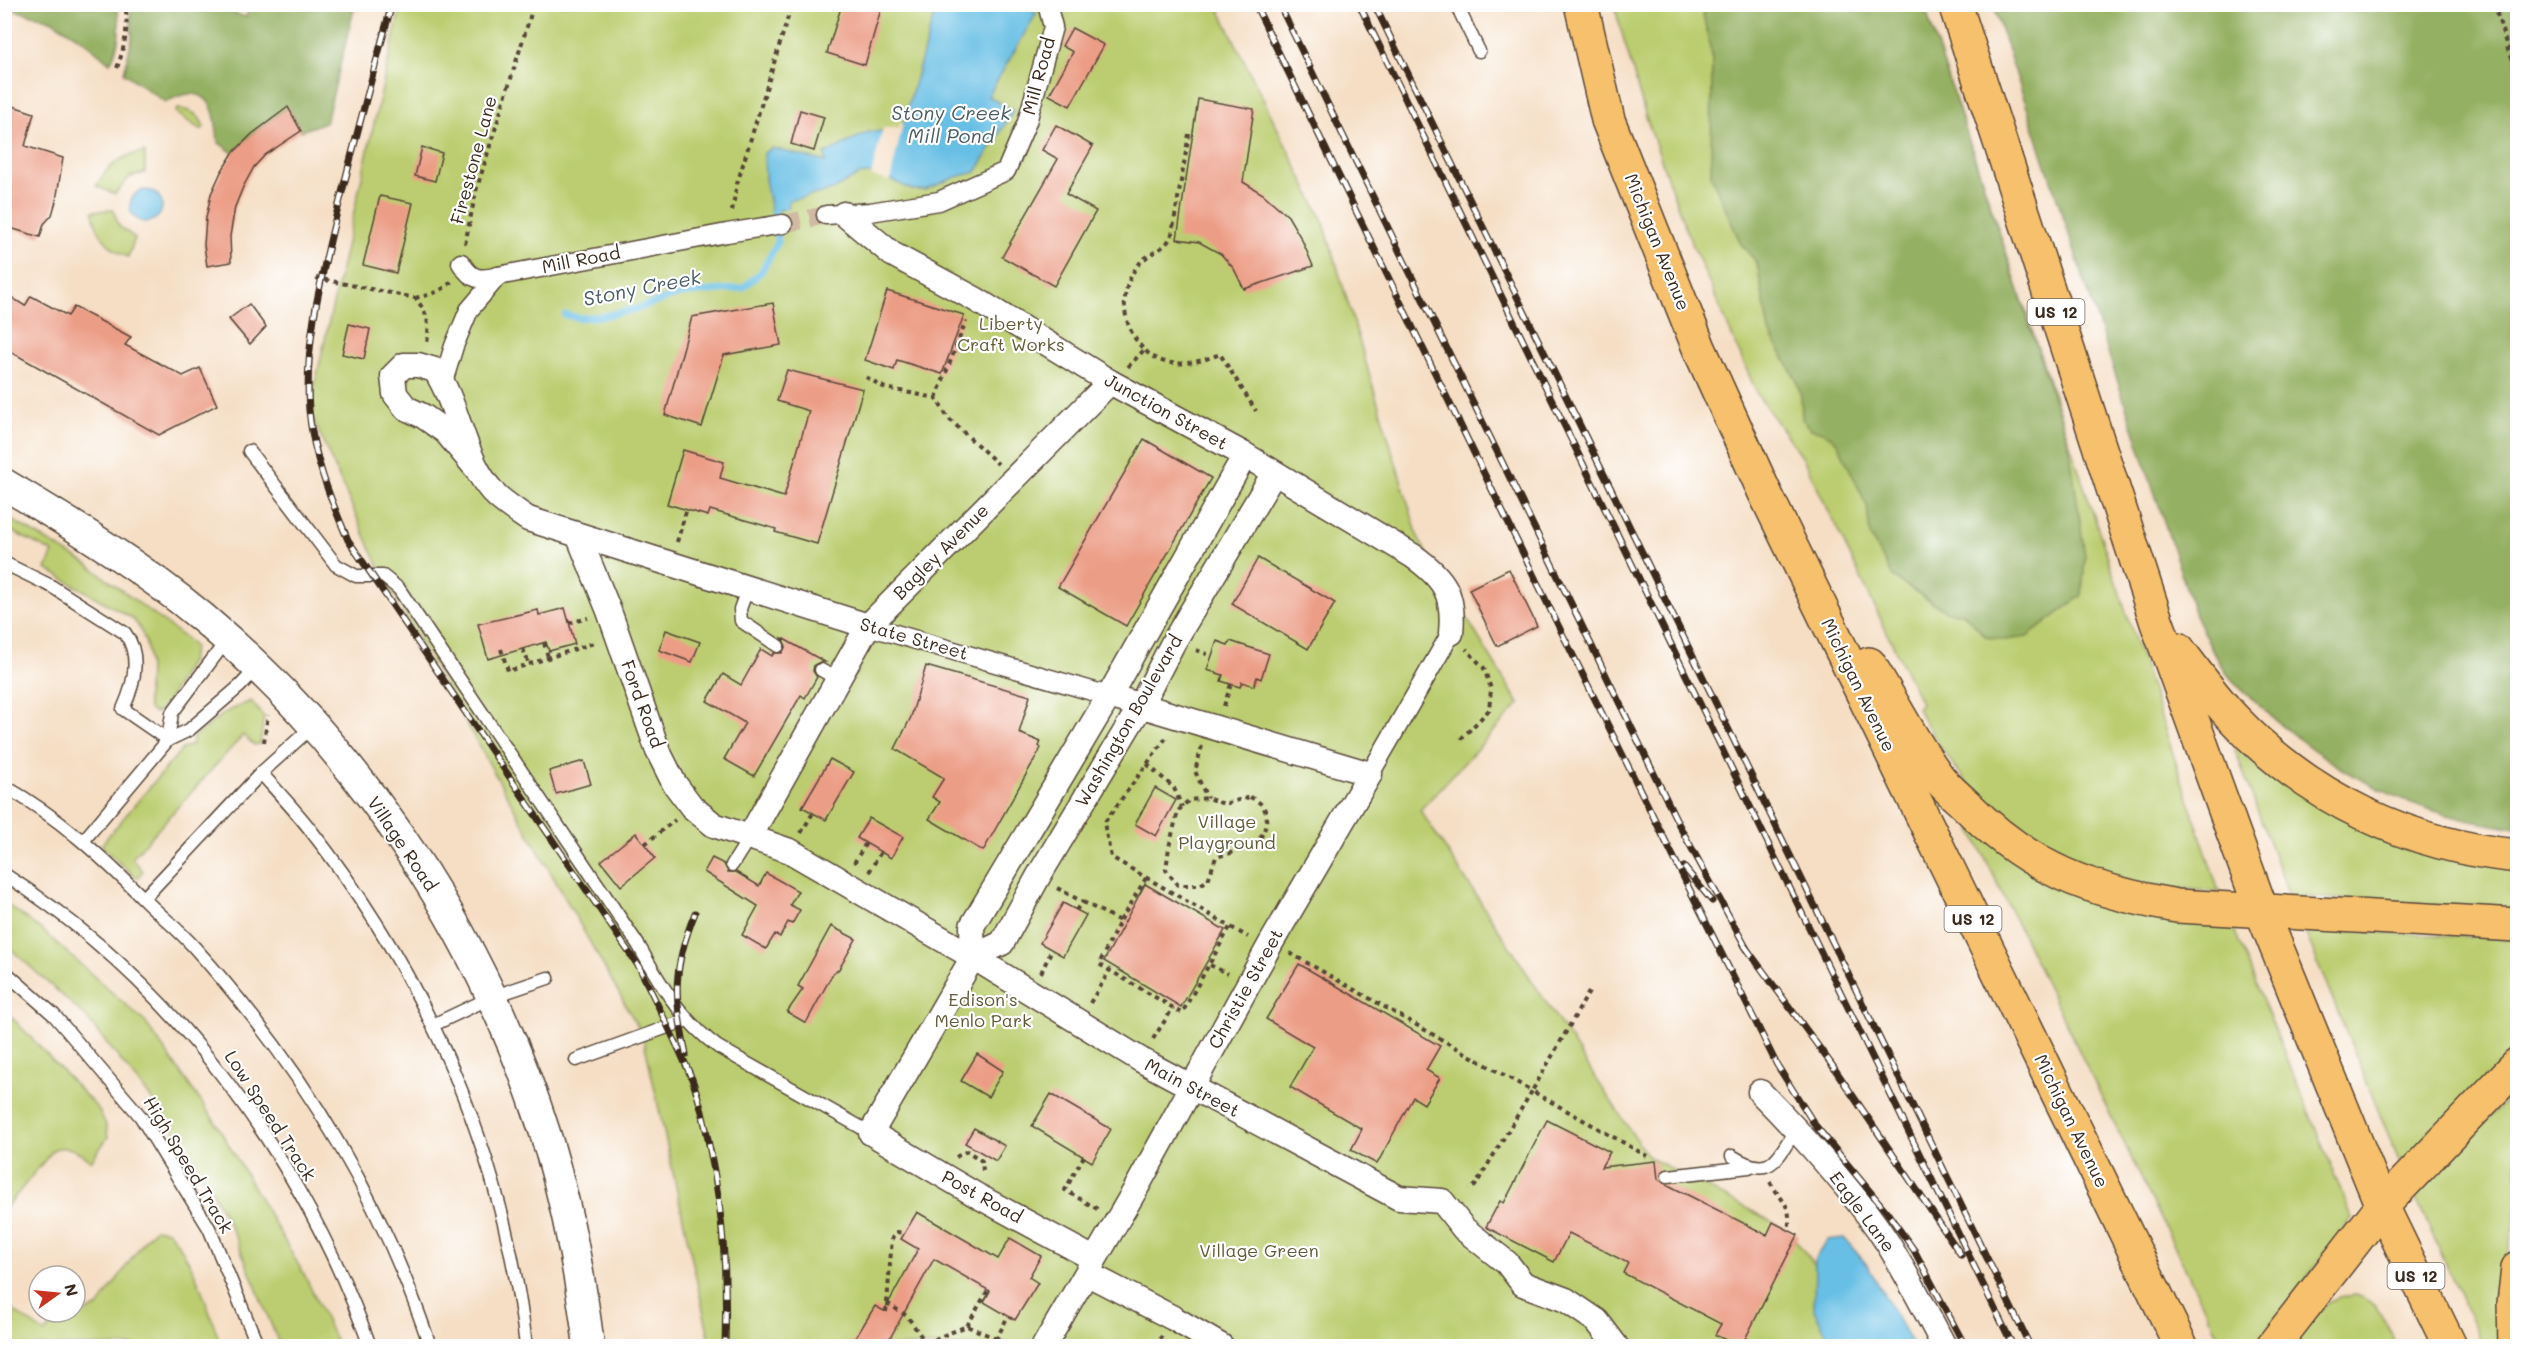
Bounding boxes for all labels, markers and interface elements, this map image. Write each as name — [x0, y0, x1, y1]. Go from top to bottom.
street label: Mill Road — [1016, 34, 1060, 117]
street label: Firestone Lane — [444, 93, 502, 226]
water label: Stony Creek Mill Pond — [891, 99, 1011, 148]
street label: Michigan Avenue — [1619, 170, 1696, 314]
street label: Mill Road — [539, 240, 622, 278]
water label: Stony Creek — [581, 263, 703, 311]
road number: US 12 — [2028, 299, 2084, 325]
park label: Liberty Craft Works — [957, 311, 1065, 356]
street label: Junction Street — [1101, 367, 1232, 455]
street label: Bagley Avenue — [887, 498, 993, 604]
street label: State Street — [857, 611, 971, 665]
street label: Michigan Avenue — [1816, 614, 1902, 755]
street label: Washington Boulevard — [1069, 630, 1187, 811]
street label: Ford Road — [616, 656, 670, 751]
street label: Village Road — [362, 791, 443, 896]
park label: Village Playground — [1178, 809, 1276, 854]
road number: US 12 — [1944, 906, 2002, 932]
street label: Christie Street — [1202, 924, 1288, 1053]
park label: Edison's Menlo Park — [934, 987, 1032, 1032]
street label: Low Speed Track — [220, 1046, 322, 1185]
street label: Michigan Avenue — [2029, 1050, 2115, 1191]
street label: Main Street — [1141, 1052, 1244, 1122]
street label: High Speed Track — [138, 1092, 239, 1237]
street label: Post Road — [938, 1164, 1027, 1228]
street label: Eagle Lane — [1825, 1166, 1901, 1257]
park label: Village Green — [1199, 1238, 1319, 1262]
road number: US 12 — [2388, 1263, 2444, 1289]
north arrow — [27, 1264, 87, 1324]
text: N — [60, 1281, 84, 1299]

